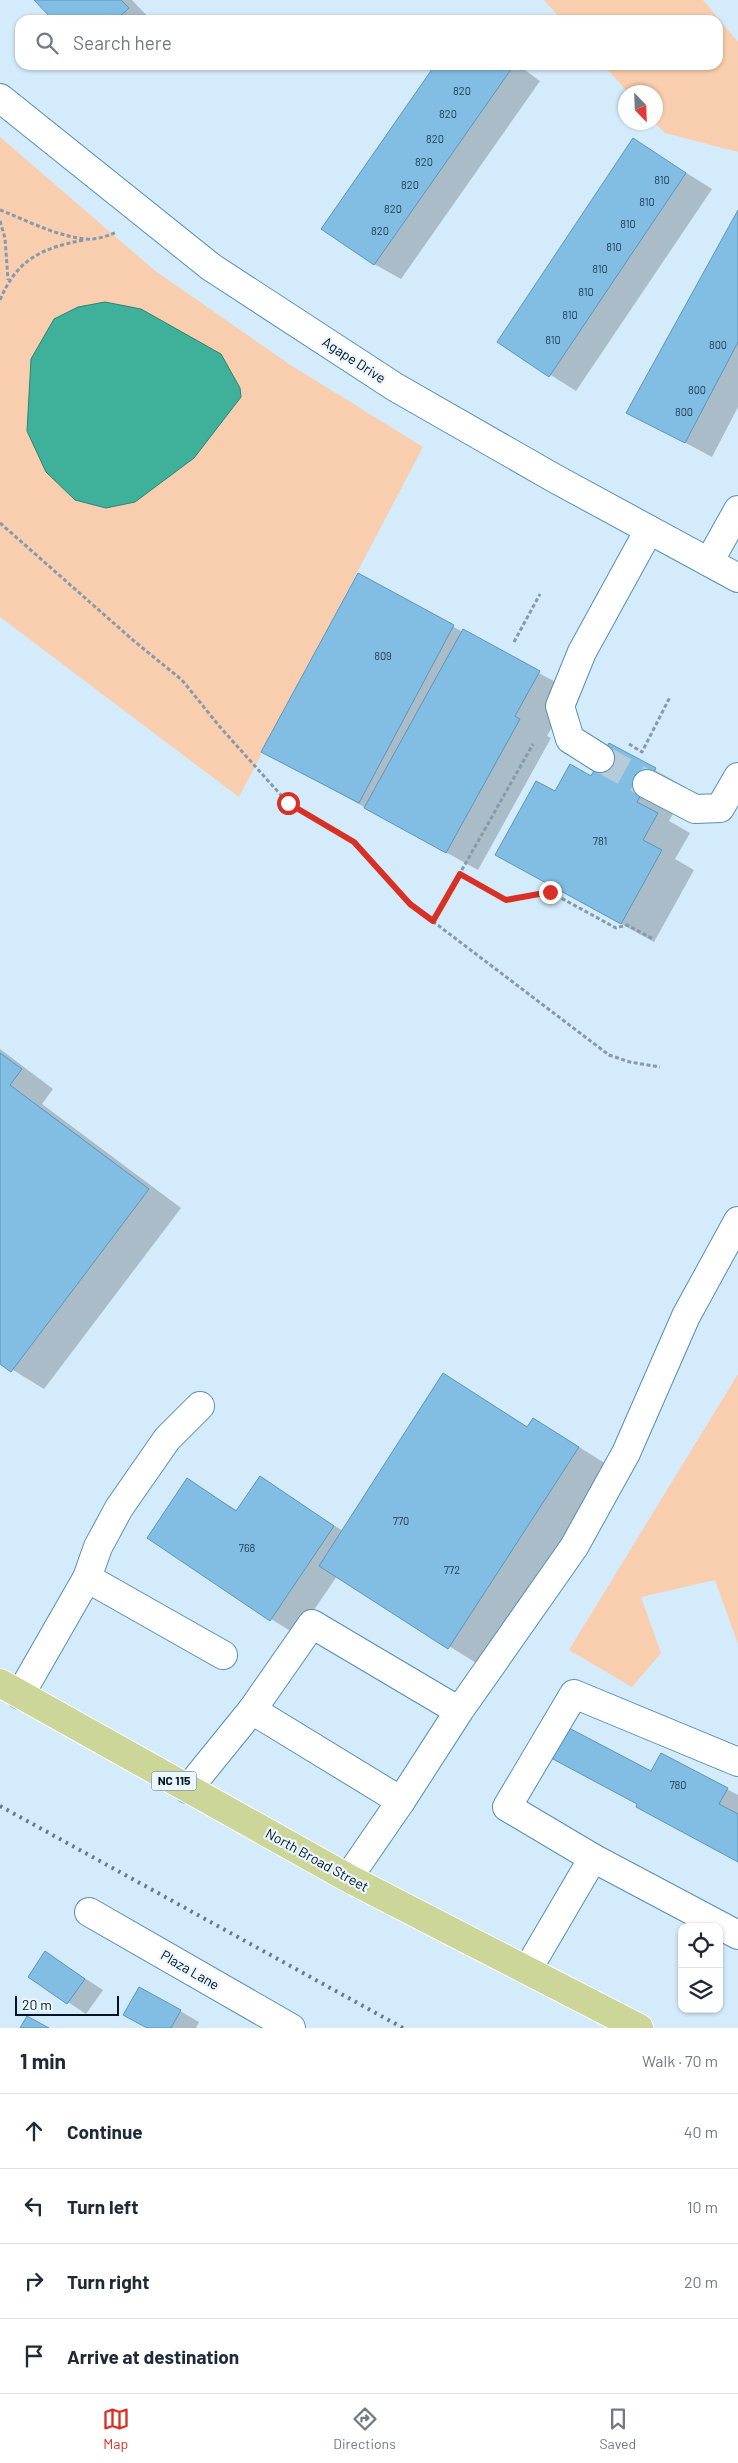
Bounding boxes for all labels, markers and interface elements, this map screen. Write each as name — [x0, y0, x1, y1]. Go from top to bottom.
search box — [15, 15, 723, 70]
icon: search — [33, 29, 61, 57]
text: Search here — [73, 31, 172, 54]
house number: 820 — [453, 84, 471, 97]
north arrow — [618, 85, 663, 130]
house number: 820 — [439, 107, 457, 120]
house number: 820 — [426, 132, 444, 145]
house number: 820 — [415, 155, 433, 168]
house number: 810 — [654, 173, 670, 186]
house number: 820 — [401, 178, 419, 191]
house number: 810 — [639, 195, 655, 208]
house number: 820 — [384, 202, 402, 215]
house number: 810 — [620, 217, 636, 230]
house number: 820 — [371, 224, 389, 237]
house number: 810 — [606, 240, 622, 253]
house number: 810 — [592, 262, 608, 275]
house number: 810 — [578, 285, 594, 298]
house number: 810 — [562, 308, 578, 321]
street label: Agape Drive — [319, 333, 389, 386]
house number: 810 — [545, 333, 561, 346]
house number: 800 — [709, 338, 727, 351]
house number: 800 — [688, 383, 706, 396]
house number: 800 — [675, 405, 693, 418]
house number: 809 — [374, 649, 392, 662]
route start — [277, 792, 300, 815]
house number: 781 — [593, 834, 607, 847]
route end — [539, 881, 562, 904]
house number: 770 — [393, 1514, 409, 1527]
house number: 768 — [239, 1541, 256, 1554]
house number: 772 — [444, 1563, 460, 1576]
road number: NC 115 — [152, 1772, 196, 1790]
house number: 780 — [669, 1778, 687, 1791]
street label: North Broad Street — [263, 1824, 372, 1895]
map controls — [678, 1923, 723, 2013]
button: locate — [678, 1923, 723, 1968]
street label: Plaza Lane — [158, 1946, 223, 1993]
button: layers — [678, 1968, 723, 2013]
scale bar — [15, 1993, 119, 2016]
text: 20 m — [22, 1996, 52, 2013]
text: 1 min — [20, 2048, 66, 2073]
text: Walk · 70 m — [642, 2051, 718, 2070]
icon: ahead — [20, 2117, 48, 2145]
text: Continue — [67, 2120, 143, 2143]
text: 40 m — [684, 2122, 718, 2141]
icon: left — [20, 2192, 48, 2220]
text: Turn left — [67, 2195, 138, 2218]
text: 10 m — [687, 2197, 718, 2216]
icon: right — [20, 2267, 48, 2295]
text: Turn right — [67, 2270, 149, 2293]
text: 20 m — [684, 2272, 718, 2291]
icon: arrive — [20, 2342, 48, 2370]
text: Arrive at destination — [67, 2345, 239, 2368]
tab: Map — [102, 2405, 130, 2452]
tab: Directions — [333, 2405, 396, 2452]
tab: Saved — [599, 2405, 636, 2452]

